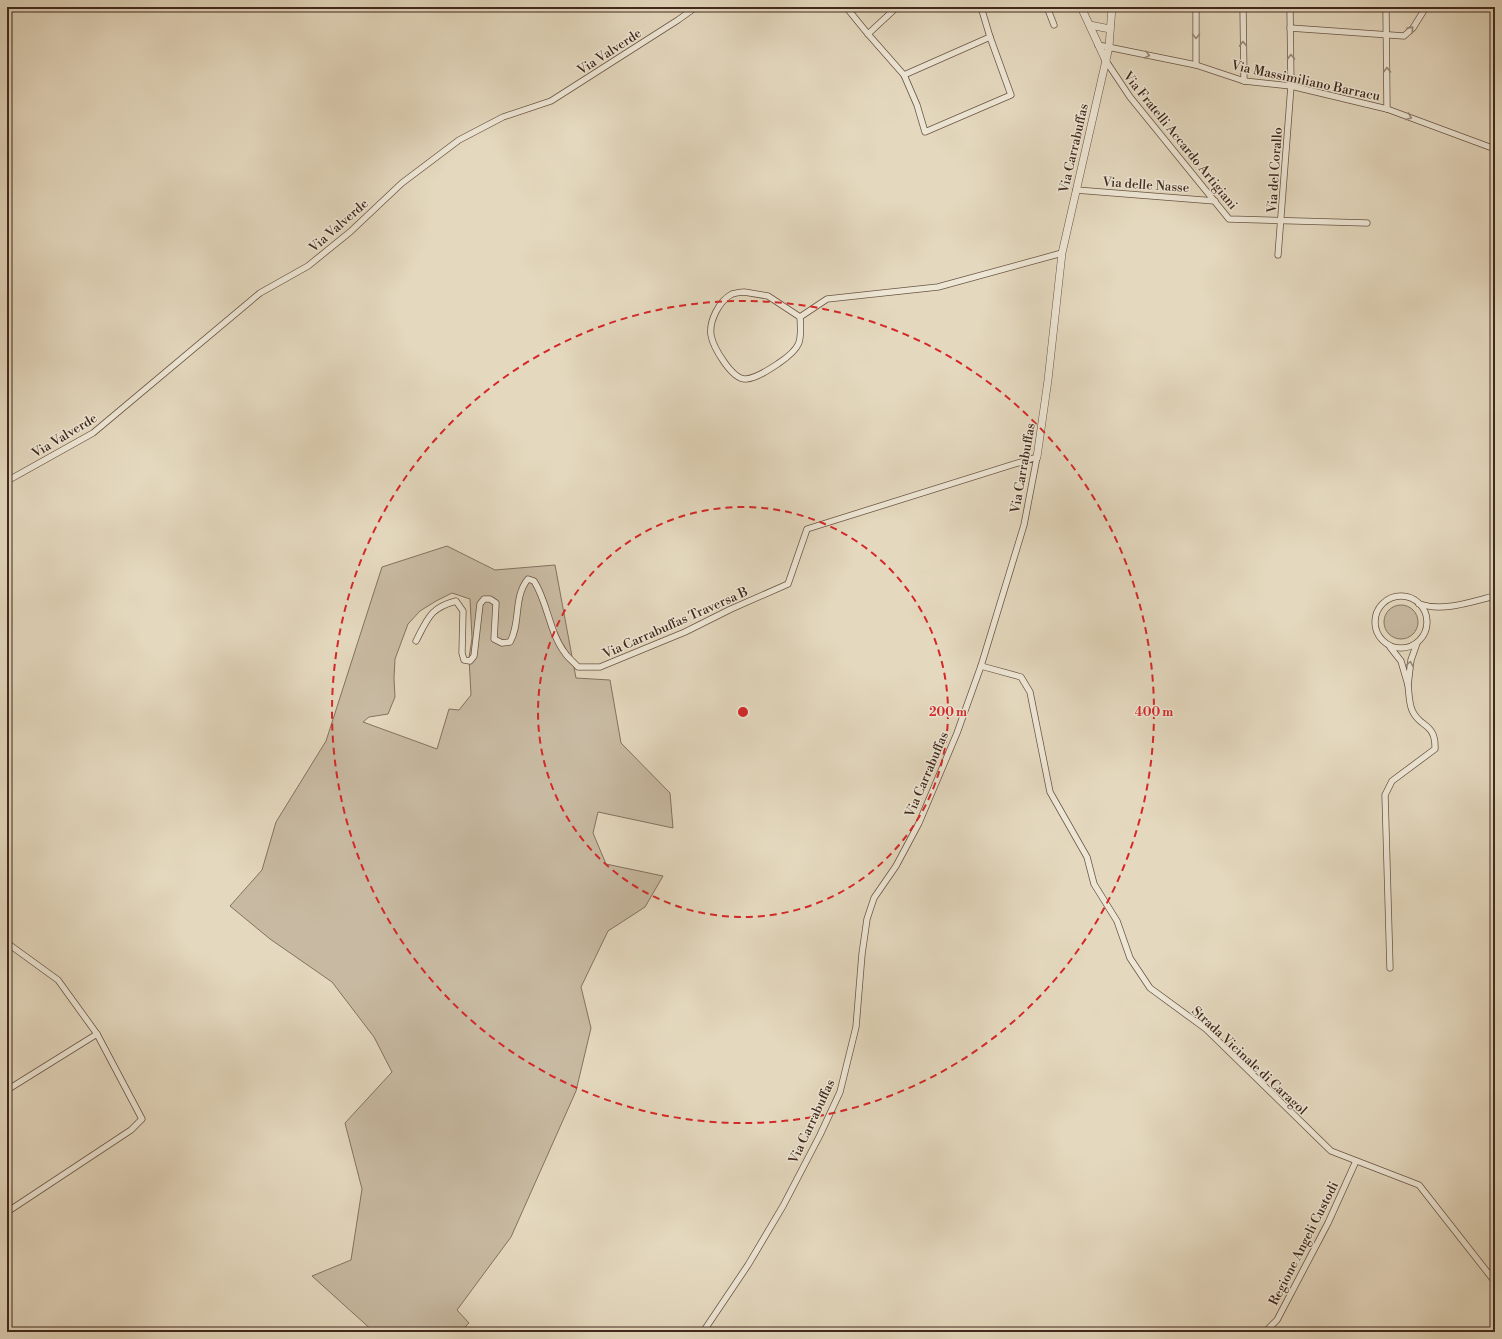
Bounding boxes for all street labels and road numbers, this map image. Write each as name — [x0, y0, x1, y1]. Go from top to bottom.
street label: Via Valverde — [574, 25, 645, 79]
street label: Via Massimiliano Barracu — [1229, 57, 1382, 105]
street label: Via Fratelli Accardo Artigiani — [1119, 68, 1241, 213]
street label: Via Carrabuffas — [1056, 102, 1092, 195]
street label: Via del Corallo — [1264, 127, 1286, 215]
street label: Via delle Nasse — [1101, 174, 1190, 196]
street label: Via Valverde — [305, 195, 372, 256]
street label: Via Valverde — [28, 410, 100, 462]
street label: Via Carrabuffas — [1007, 422, 1039, 515]
street label: Via Carrabuffas Traversa B — [600, 584, 750, 663]
street label: Via Carrabuffas — [901, 729, 952, 820]
street label: Strada Vicinale di Caragol — [1188, 1003, 1310, 1118]
street label: Via Carrabuffas — [785, 1076, 839, 1167]
street label: Regione Angeli Custodi — [1266, 1179, 1342, 1308]

